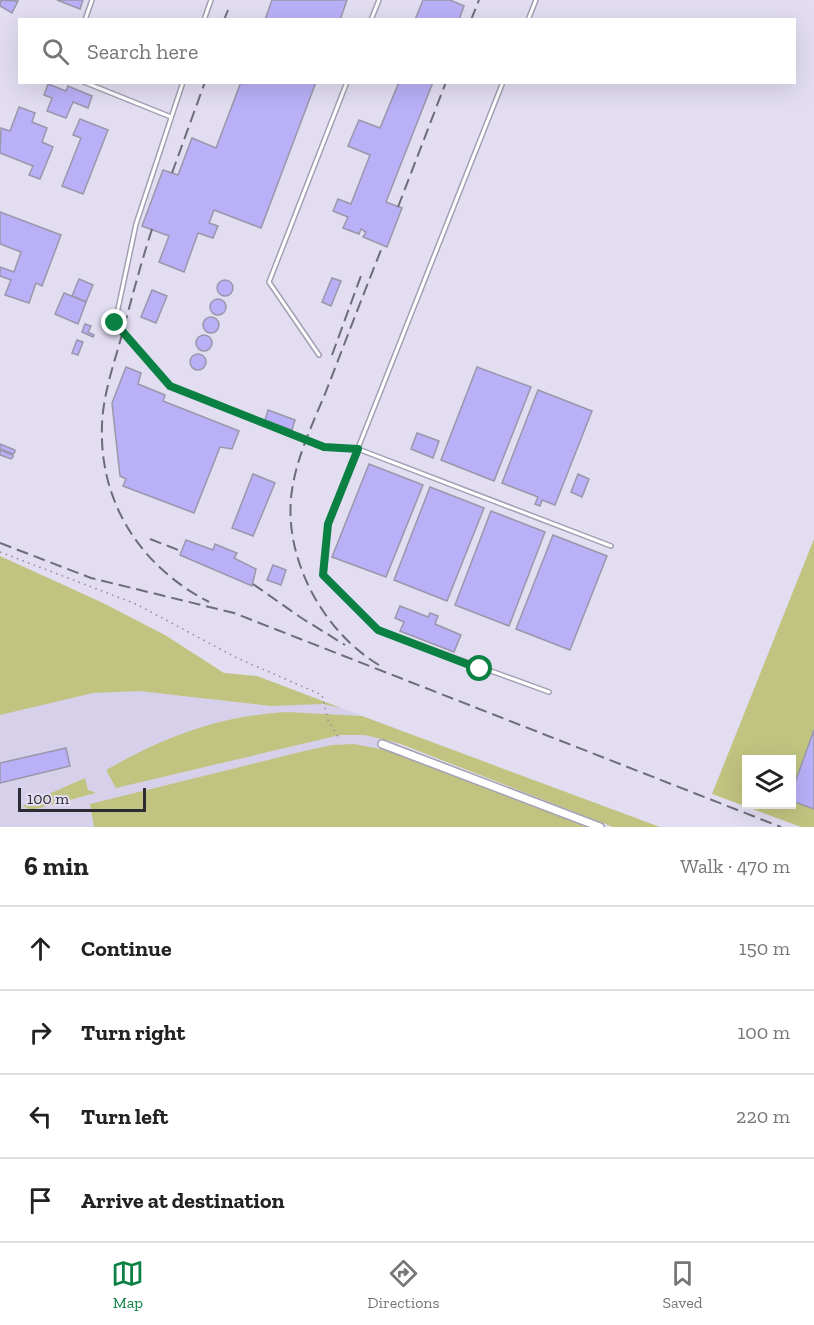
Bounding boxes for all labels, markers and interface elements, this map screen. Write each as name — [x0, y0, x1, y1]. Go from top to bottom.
search box — [18, 18, 796, 84]
icon: search — [39, 35, 72, 68]
text: Search here — [87, 38, 198, 65]
route end — [101, 309, 127, 335]
route start — [466, 655, 492, 681]
map controls — [742, 755, 796, 809]
button: layers — [742, 755, 796, 809]
scale bar — [18, 785, 146, 812]
text: 100 m — [27, 789, 69, 808]
text: 6 min — [24, 850, 89, 882]
text: Walk · 470 m — [680, 854, 790, 878]
icon: ahead — [24, 932, 57, 965]
text: Continue — [81, 935, 172, 962]
text: 150 m — [739, 936, 790, 960]
icon: right — [24, 1016, 57, 1049]
text: Turn right — [81, 1019, 185, 1046]
text: 100 m — [737, 1020, 790, 1044]
icon: left — [24, 1100, 57, 1133]
text: Turn left — [81, 1103, 168, 1130]
text: 220 m — [736, 1104, 790, 1128]
icon: arrive — [24, 1184, 57, 1217]
text: Arrive at destination — [81, 1187, 284, 1214]
tab: Map — [111, 1257, 144, 1312]
tab: Directions — [367, 1257, 440, 1312]
tab: Saved — [662, 1257, 703, 1312]

